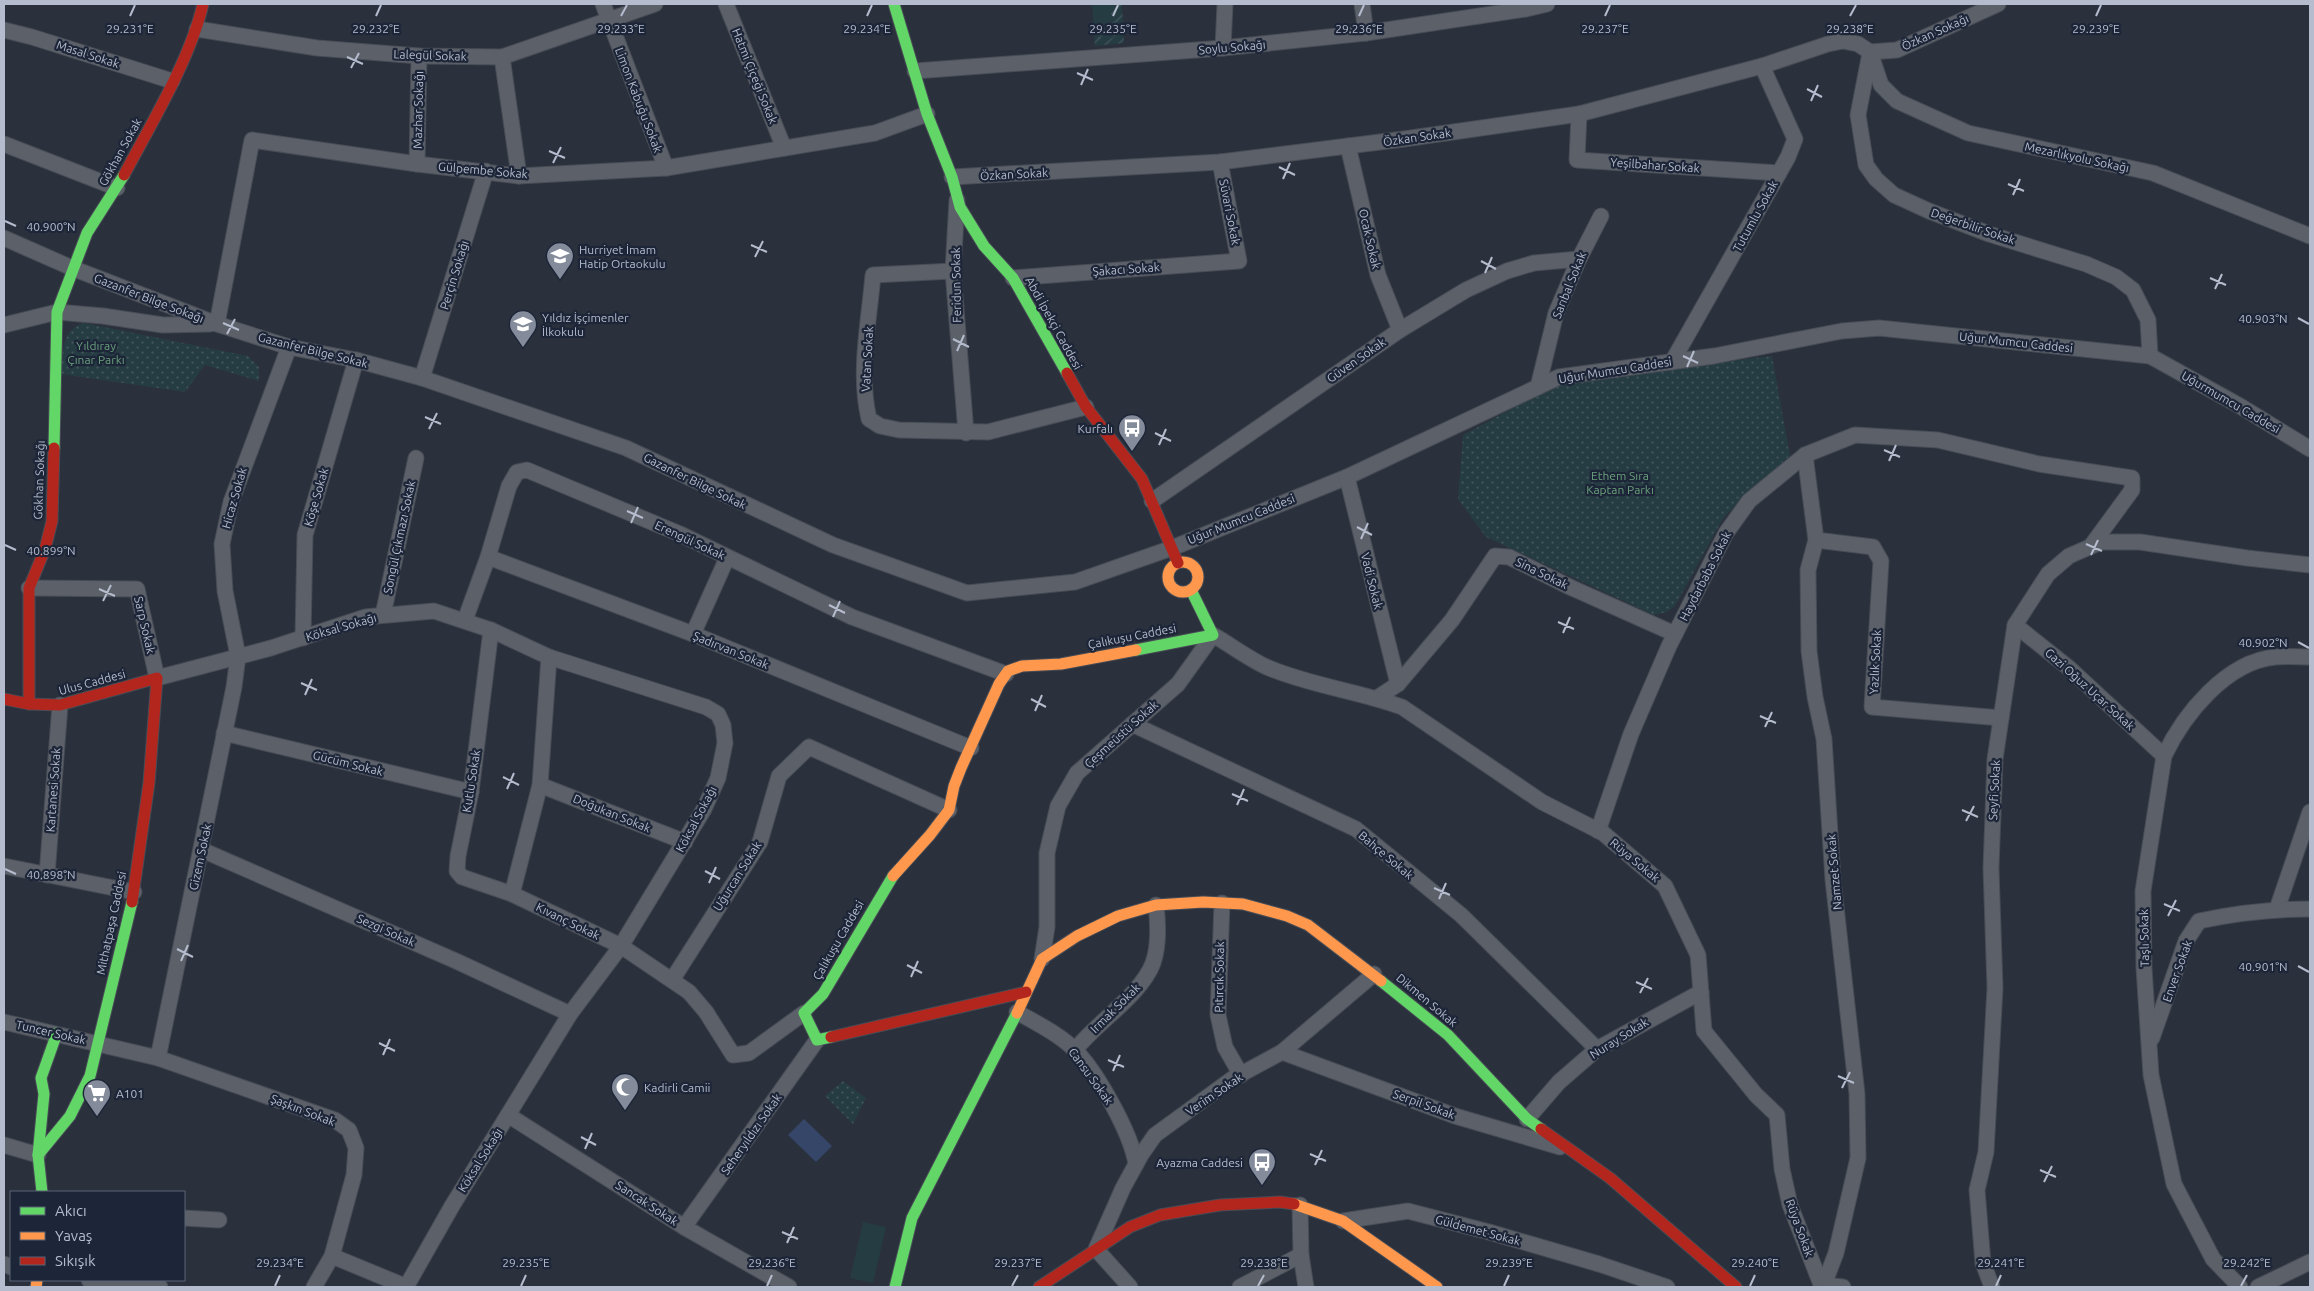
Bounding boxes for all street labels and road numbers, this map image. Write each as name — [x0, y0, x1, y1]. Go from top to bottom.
street label: Özkan Sokağı — [1899, 11, 1971, 53]
street label: Hatmi Çiçeği Sokak — [730, 26, 780, 126]
street label: Masal Sokak — [55, 38, 121, 70]
street label: Soylu Sokağı — [1198, 38, 1266, 56]
street label: Limon Kabuğu Sokak — [613, 46, 665, 154]
street label: Lalegül Sokak — [393, 47, 467, 63]
street label: Mazhar Sokağı — [411, 71, 425, 149]
street label: Gökhan Sokak — [96, 116, 144, 188]
street label: Özkan Sokak — [1382, 126, 1452, 148]
street label: Mezarlıkyolu Sokağı — [2024, 140, 2130, 174]
street label: Yeşilbahar Sokak — [1610, 155, 1700, 175]
street label: Gülpembe Sokak — [438, 160, 528, 180]
street label: Özkan Sokak — [980, 166, 1048, 182]
street label: Süvari Sokak — [1217, 178, 1243, 246]
street label: Tutumlu Sokak — [1730, 178, 1780, 254]
street label: Değerbilir Sokak — [1929, 206, 2017, 246]
street label: Ocak Sokak — [1357, 208, 1383, 270]
street label: Perçin Sokağı — [437, 239, 471, 311]
street label: Feridun Sokak — [949, 247, 963, 323]
street label: Sarıbal Sokak — [1550, 250, 1588, 320]
street label: Şakacı Sokak — [1092, 260, 1160, 278]
street label: Gazanfer Bilge Sokağı — [92, 271, 206, 325]
street label: Abdi İpekçi Caddesi — [1023, 275, 1085, 372]
street label: Vatan Sokak — [859, 326, 875, 392]
street label: Gazanfer Bilge Sokak — [257, 330, 369, 370]
street label: Uğur Mumcu Caddesi — [1958, 330, 2074, 354]
street label: Güven Sokak — [1324, 335, 1388, 385]
street label: Uğur Mumcu Caddesi — [1557, 355, 1673, 385]
street label: Uğurmumcu Caddesi — [2179, 368, 2283, 436]
street label: Gökhan Sokağı — [31, 440, 47, 520]
street label: Gazanfer Bilge Sokak — [642, 450, 748, 512]
street label: Hicaz Sokak — [219, 466, 249, 530]
street label: Köşe Sokak — [301, 466, 331, 528]
street label: Songül Çıkmazı Sokak — [381, 479, 417, 595]
street label: Uğur Mumcu Caddesi — [1186, 492, 1297, 546]
street label: Erengül Sokak — [653, 518, 727, 562]
street label: Haydarbaba Sokak — [1677, 529, 1733, 623]
street label: Vadi Sokak — [1359, 551, 1385, 611]
street label: Sina Sokak — [1514, 555, 1570, 591]
street label: Sarp Sokak — [132, 595, 158, 655]
street label: Köksal Sokağı — [304, 611, 378, 643]
street label: Çalıkuşu Caddesi — [1087, 621, 1177, 651]
street label: Şadırvan Sokak — [691, 629, 771, 671]
street label: Yazlık Sokak — [1867, 629, 1883, 695]
street label: Gazi Oğuz Uçar Sokak — [2043, 646, 2137, 732]
street label: Ulus Caddesi — [57, 667, 127, 697]
street label: Çeşmeüstü Sokak — [1082, 698, 1160, 770]
street label: Kartanesi Sokak — [44, 747, 62, 833]
street label: Gücüm Sokak — [312, 748, 384, 778]
street label: Kutlu Sokak — [460, 749, 482, 813]
street label: Seyfi Sokak — [1986, 759, 2002, 821]
street label: Köksal Sokağı — [673, 784, 719, 854]
street label: Doğukan Sokak — [571, 791, 653, 835]
street label: Gizem Sokak — [187, 823, 213, 891]
street label: Bahçe Sokak — [1356, 828, 1416, 882]
street label: Namzet Sokak — [1824, 833, 1844, 911]
street label: Rüya Sokak — [1608, 836, 1662, 884]
street label: Uğurcan Sokak — [710, 839, 764, 913]
street label: Mithatpaşa Caddesi — [94, 870, 128, 976]
street label: Çalıkuşu Caddesi — [810, 898, 866, 982]
street label: Kıvanç Sokak — [534, 900, 602, 942]
street label: Taşlı Sokak — [2137, 909, 2151, 967]
street label: Sezgi Sokak — [355, 911, 417, 949]
street label: Enver Sokak — [2160, 938, 2194, 1004]
street label: Pıtırcık Sokak — [1212, 941, 1226, 1013]
street label: Dikmen Sokak — [1394, 971, 1460, 1029]
street label: Irmak Sokak — [1088, 981, 1142, 1035]
street label: Nuray Sokak — [1587, 1015, 1651, 1061]
street label: Tuncer Sokak — [15, 1018, 87, 1046]
street label: Cansu Sokak — [1066, 1045, 1116, 1107]
street label: Verim Sokak — [1183, 1070, 1245, 1118]
street label: Serpil Sokak — [1391, 1087, 1457, 1121]
street label: Seheryıldızı Sokak — [718, 1091, 784, 1177]
street label: Şaşkın Sokak — [269, 1092, 337, 1128]
street label: Köksal Sokağı — [455, 1126, 505, 1194]
street label: Sancak Sokak — [614, 1178, 680, 1228]
street label: Rüya Sokak — [1784, 1197, 1816, 1259]
street label: Güldemet Sokak — [1434, 1212, 1522, 1248]

